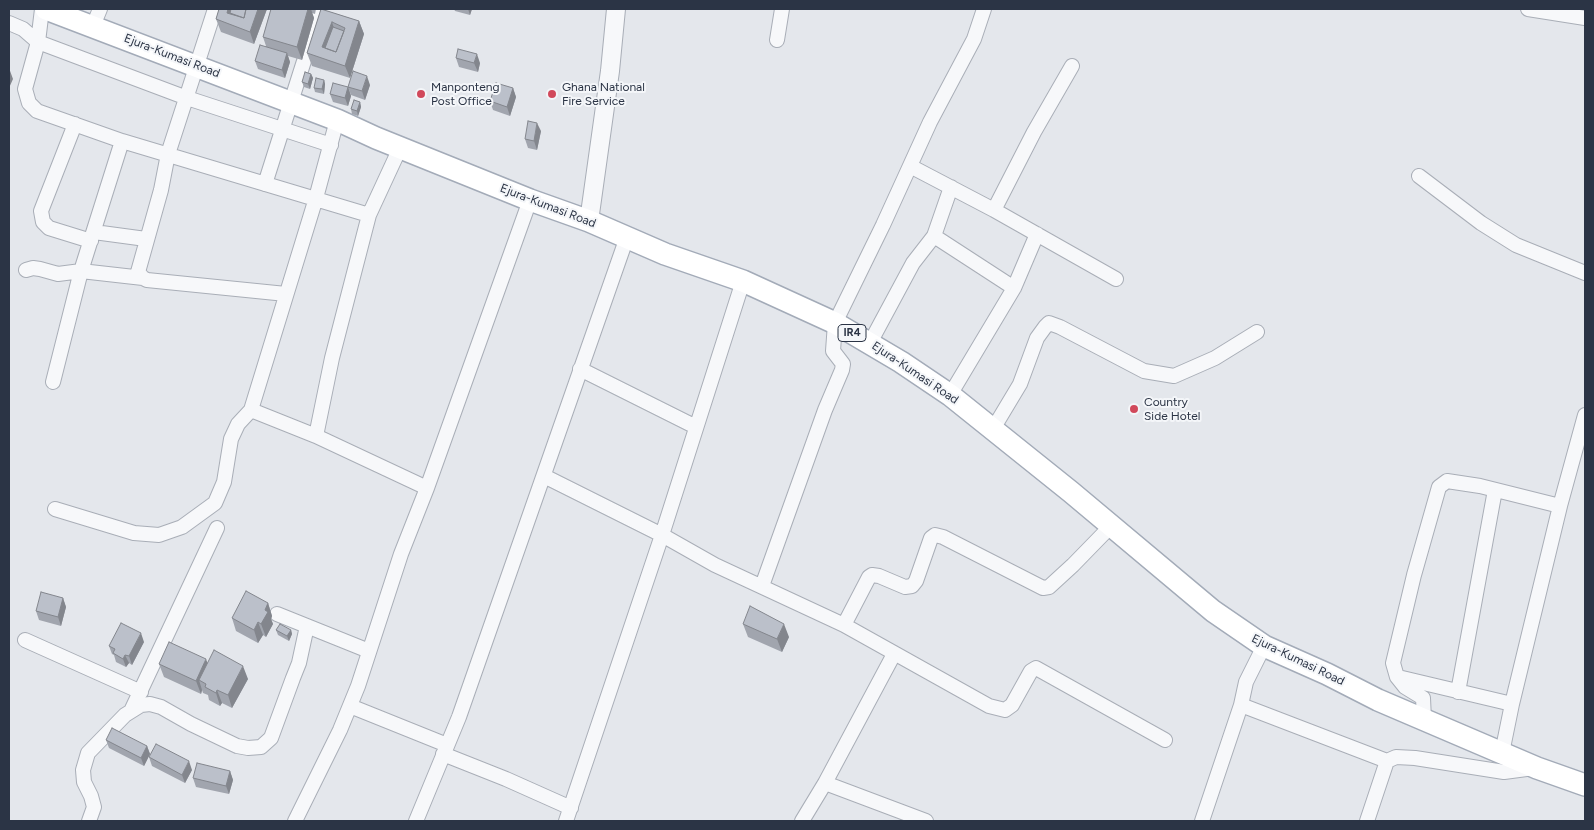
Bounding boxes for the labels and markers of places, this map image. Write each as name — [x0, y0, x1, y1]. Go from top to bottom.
place label: Manponteng Post Office — [431, 80, 500, 108]
place label: Ghana National Fire Service — [562, 80, 645, 108]
marker: Manponteng Post Office — [415, 88, 427, 100]
marker: Ghana National Fire Service — [546, 88, 558, 100]
place label: Country Side Hotel — [1144, 395, 1200, 423]
marker: Country Side Hotel — [1128, 403, 1140, 415]

